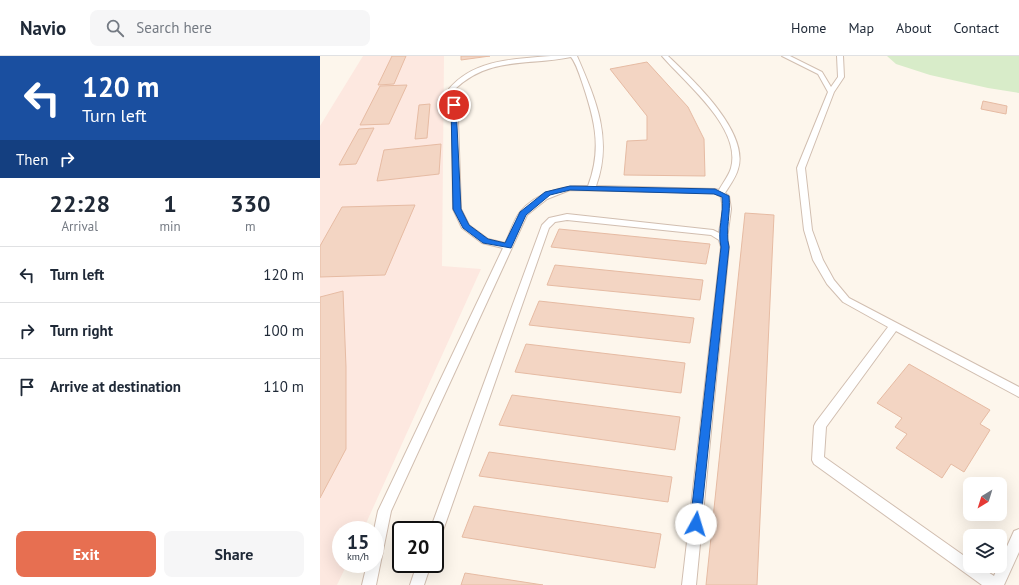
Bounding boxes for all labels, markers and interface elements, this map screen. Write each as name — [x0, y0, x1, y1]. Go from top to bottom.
search box — [90, 10, 370, 46]
text: Navio — [20, 16, 66, 40]
icon: search — [104, 17, 126, 39]
text: Search here — [136, 18, 212, 37]
text: Home — [791, 19, 826, 37]
text: Map — [848, 19, 874, 37]
text: About — [896, 19, 932, 37]
text: Contact — [954, 19, 999, 37]
text: 120 m — [82, 68, 159, 105]
icon: left — [16, 72, 68, 124]
pin — [437, 88, 471, 122]
icon: arrive — [443, 94, 465, 116]
text: Turn left — [82, 104, 147, 127]
icon: right — [56, 148, 78, 170]
text: Then — [16, 150, 48, 169]
text: 22:28 — [49, 188, 110, 219]
text: 1 — [163, 188, 177, 219]
text: 330 — [230, 188, 271, 219]
text: Arrival — [62, 218, 98, 235]
text: min — [159, 218, 181, 235]
text: m — [245, 218, 256, 235]
icon: left — [16, 264, 38, 286]
text: Turn left — [50, 265, 104, 284]
text: 120 m — [263, 265, 304, 284]
icon: right — [16, 320, 38, 342]
text: Turn right — [50, 321, 113, 340]
text: 100 m — [263, 321, 304, 340]
icon: arrive — [16, 376, 38, 398]
text: Arrive at destination — [50, 377, 181, 396]
text: 110 m — [263, 377, 304, 396]
north arrow — [963, 477, 1007, 521]
map controls — [963, 477, 1007, 573]
position arrow — [675, 503, 717, 545]
speed limit sign: 20 — [392, 521, 444, 573]
text: 15 — [347, 529, 369, 555]
button: layers — [963, 529, 1007, 573]
button: Exit — [16, 531, 156, 577]
button: Share — [164, 531, 304, 577]
text: km/h — [347, 550, 369, 563]

